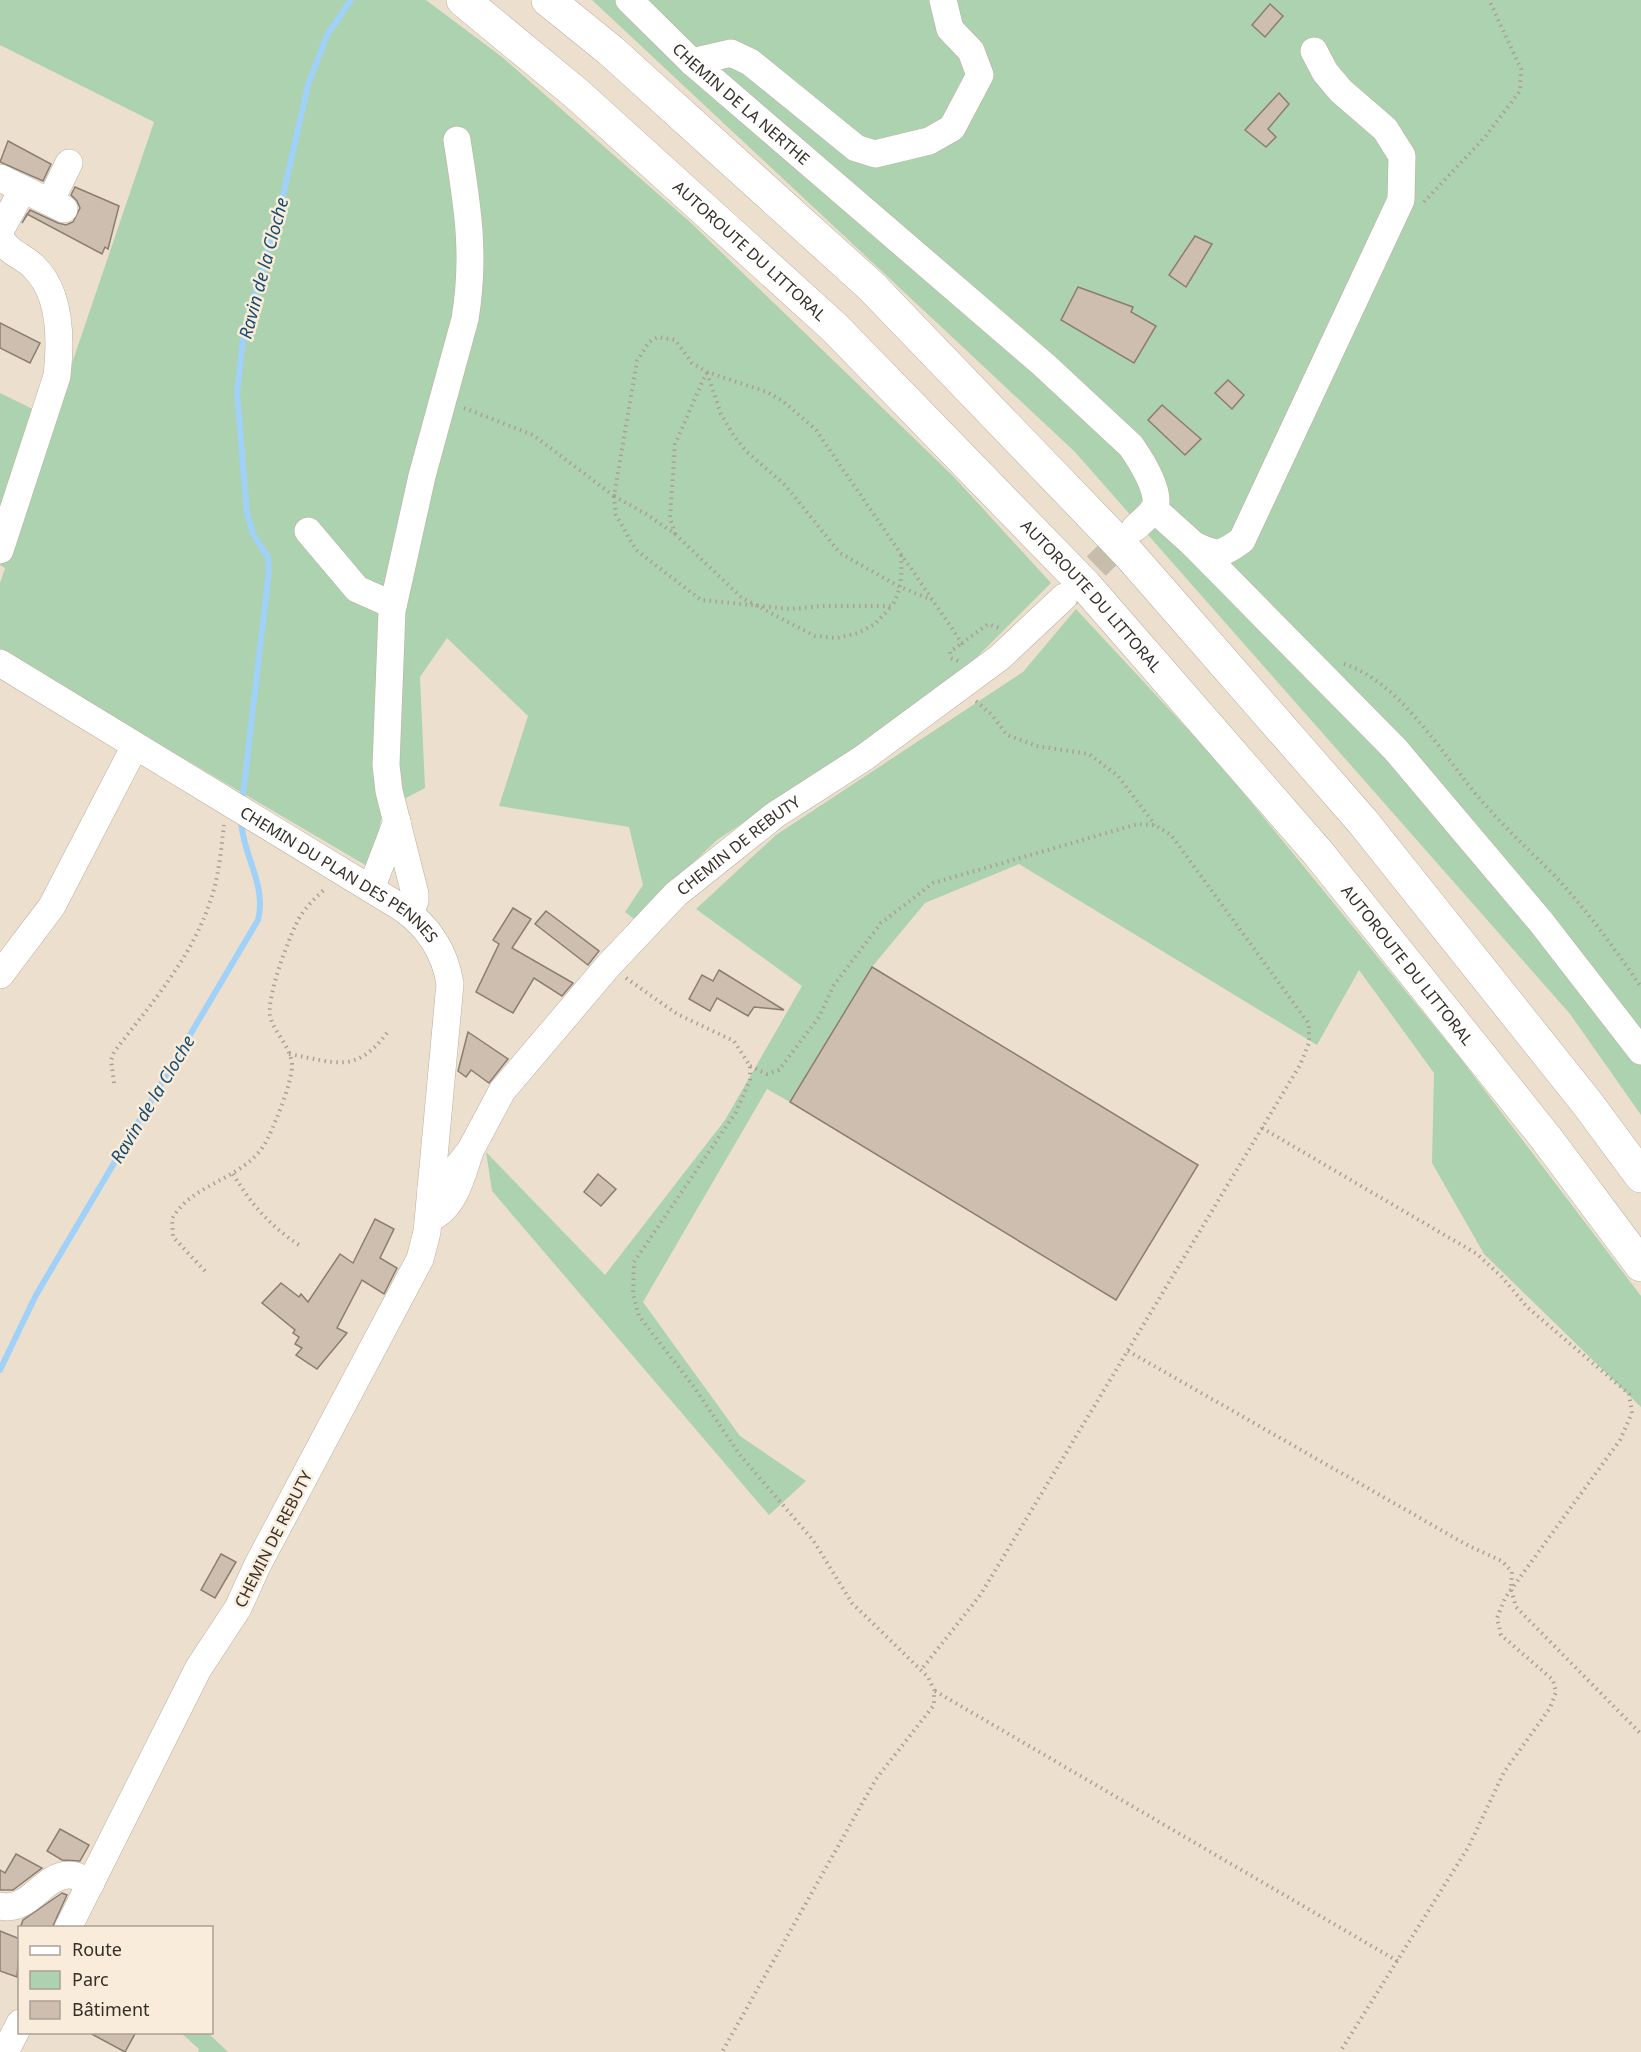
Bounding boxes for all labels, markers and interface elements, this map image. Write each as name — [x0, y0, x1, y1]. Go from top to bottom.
street label: CHEMIN DE LA NERTHE — [668, 38, 815, 170]
street label: AUTOROUTE DU LITTORAL — [669, 176, 831, 326]
water label: Ravin de la Cloche — [233, 195, 293, 341]
street label: AUTOROUTE DU LITTORAL — [1016, 515, 1167, 677]
street label: CHEMIN DE REBUTY — [672, 790, 805, 900]
street label: CHEMIN DU PLAN DES PENNES — [236, 801, 443, 947]
street label: AUTOROUTE DU LITTORAL — [1337, 880, 1478, 1050]
water label: Ravin de la Cloche — [104, 1031, 200, 1167]
street label: CHEMIN DE REBUTY — [229, 1466, 317, 1611]
legend — [18, 1926, 213, 2034]
text: Route — [72, 1937, 122, 1961]
text: Parc — [72, 1967, 109, 1991]
text: Bâtiment — [72, 1997, 150, 2021]

